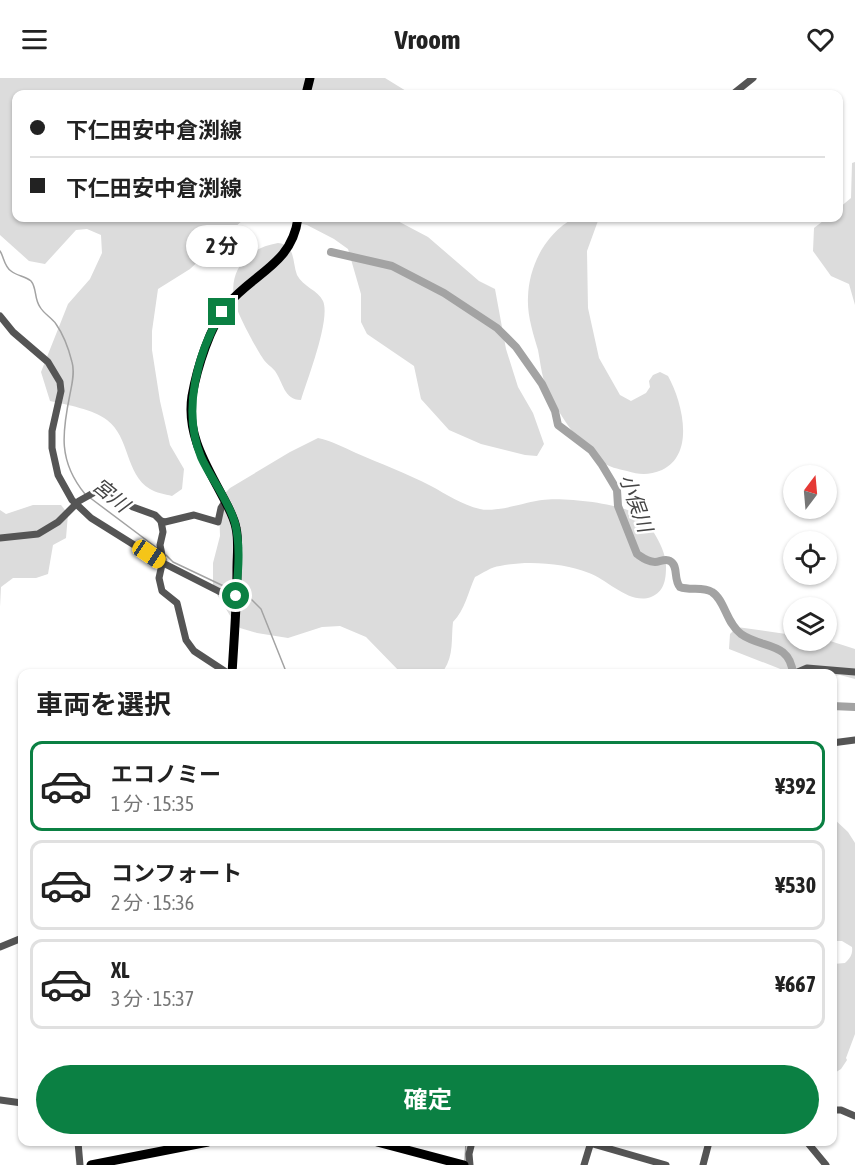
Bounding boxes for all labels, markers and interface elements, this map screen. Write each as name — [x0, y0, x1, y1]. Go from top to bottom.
icon: menu — [18, 23, 51, 56]
icon: heart — [804, 23, 837, 56]
text: Vroom — [394, 24, 461, 55]
text: 下仁田安中倉渕線 — [66, 117, 242, 143]
text: 下仁田安中倉渕線 — [66, 175, 242, 201]
callout: 2 分 — [186, 225, 258, 267]
text: 2 分 — [206, 234, 238, 257]
route end — [208, 298, 235, 325]
north arrow — [783, 465, 837, 519]
map controls — [783, 465, 837, 651]
water label: 小俣川 — [615, 471, 658, 537]
water label: 宮川 — [89, 473, 136, 517]
button: locate — [783, 531, 837, 585]
car — [129, 536, 169, 572]
route start — [222, 582, 249, 609]
button: layers — [783, 597, 837, 651]
text: 車両を選択 — [36, 689, 171, 720]
icon: car — [39, 759, 93, 813]
text: エコノミー — [111, 761, 221, 787]
text: ¥392 — [775, 773, 816, 799]
text: 1 分 · 15:35 — [111, 792, 194, 815]
icon: car — [39, 858, 93, 912]
text: コンフォート — [111, 860, 242, 886]
text: ¥530 — [775, 872, 816, 898]
text: 2 分 · 15:36 — [111, 891, 194, 914]
icon: car — [39, 957, 93, 1011]
text: XL — [111, 957, 129, 983]
text: ¥667 — [775, 971, 816, 997]
text: 3 分 · 15:37 — [111, 987, 194, 1010]
button: 確定 — [36, 1065, 819, 1134]

